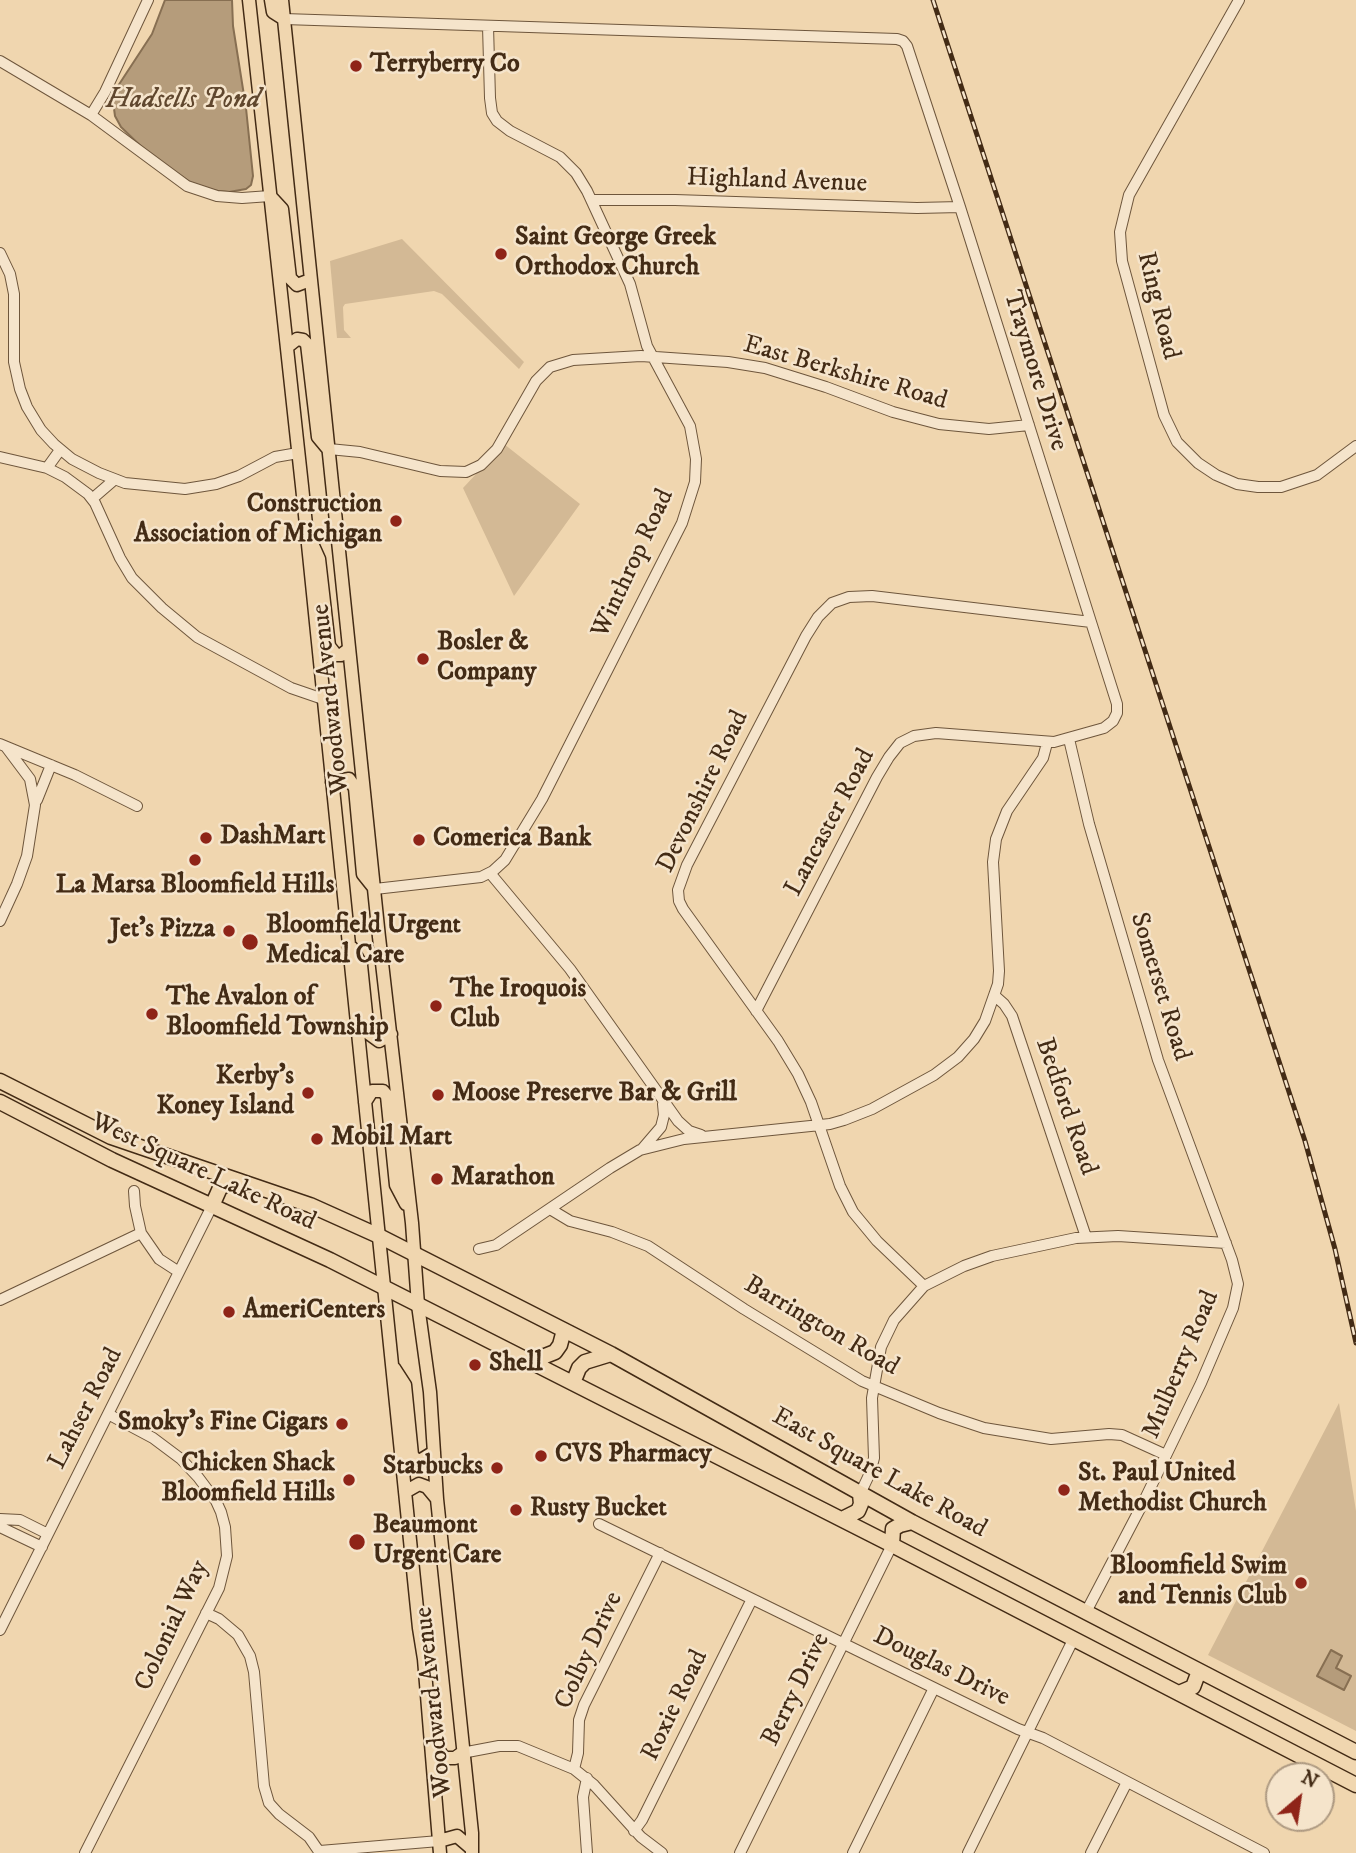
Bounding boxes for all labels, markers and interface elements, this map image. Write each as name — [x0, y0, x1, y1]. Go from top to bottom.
place label: Terryberry Co — [370, 50, 520, 82]
marker: Terryberry Co — [348, 58, 364, 74]
water label: Hadsells Pond — [106, 84, 260, 118]
street label: Highland Avenue — [686, 163, 868, 201]
place label: Saint George Greek Orthodox Church — [515, 223, 716, 284]
marker: Saint George Greek Orthodox Church — [493, 246, 509, 262]
street label: Ring Road — [1129, 249, 1185, 363]
street label: Traymore Drive — [995, 287, 1073, 455]
street label: East Berkshire Road — [739, 330, 951, 418]
street label: Winthrop Road — [586, 485, 682, 643]
place label: Construction Association of Michigan — [134, 490, 382, 552]
marker: Construction Association of Michigan — [388, 513, 404, 529]
street label: Woodward Avenue — [306, 602, 358, 796]
place label: Bosler & Company — [437, 628, 536, 690]
marker: Bosler & Company — [415, 651, 431, 667]
street label: Devonshire Road — [651, 706, 757, 878]
street label: Lancaster Road — [779, 744, 883, 902]
place label: DashMart — [220, 822, 326, 854]
place label: Comerica Bank — [433, 824, 591, 856]
marker: DashMart — [198, 830, 214, 846]
marker: Comerica Bank — [411, 832, 427, 848]
marker: La Marsa Bloomfield Hills — [187, 852, 203, 868]
place label: La Marsa Bloomfield Hills — [56, 871, 334, 903]
street label: Somerset Road — [1122, 909, 1196, 1065]
place label: Bloomfield Urgent Medical Care — [266, 911, 461, 972]
place label: Jet's Pizza — [110, 915, 215, 947]
marker: Jet's Pizza — [221, 923, 237, 939]
marker: Bloomfield Urgent Medical Care — [240, 932, 260, 952]
place label: The Iroquois Club — [450, 975, 586, 1036]
place label: The Avalon of Bloomfield Township — [166, 983, 388, 1044]
marker: The Iroquois Club — [428, 998, 444, 1014]
marker: The Avalon of Bloomfield Township — [144, 1006, 160, 1022]
street label: Bedford Road — [1027, 1034, 1103, 1180]
place label: Kerby's Koney Island — [156, 1062, 294, 1124]
place label: Moose Preserve Bar & Grill — [452, 1079, 737, 1111]
marker: Kerby's Koney Island — [300, 1085, 316, 1101]
marker: Moose Preserve Bar & Grill — [430, 1087, 446, 1103]
street label: West Square Lake Road — [86, 1107, 320, 1239]
place label: Mobil Mart — [331, 1123, 452, 1155]
marker: Mobil Mart — [309, 1131, 325, 1147]
place label: Marathon — [451, 1163, 555, 1195]
marker: Marathon — [429, 1171, 445, 1187]
street label: Barrington Road — [738, 1270, 904, 1384]
street label: Mulberry Road — [1137, 1286, 1227, 1444]
place label: AmeriCenters — [243, 1296, 385, 1328]
marker: AmeriCenters — [221, 1304, 237, 1320]
street label: Lahser Road — [43, 1343, 131, 1475]
place label: Shell — [489, 1349, 543, 1381]
marker: Shell — [467, 1357, 483, 1373]
street label: East Square Lake Road — [766, 1402, 992, 1546]
place label: Smoky's Fine Cigars — [118, 1408, 328, 1440]
marker: Smoky's Fine Cigars — [334, 1416, 350, 1432]
place label: CVS Pharmacy — [555, 1440, 712, 1472]
marker: CVS Pharmacy — [533, 1448, 549, 1464]
place label: Chicken Shack Bloomfield Hills — [162, 1449, 335, 1510]
place label: Starbucks — [383, 1452, 483, 1484]
place label: St. Paul United Methodist Church — [1078, 1459, 1267, 1520]
marker: Starbucks — [489, 1460, 505, 1476]
marker: Chicken Shack Bloomfield Hills — [341, 1472, 357, 1488]
marker: St. Paul United Methodist Church — [1056, 1482, 1072, 1498]
place label: Rusty Bucket — [530, 1494, 667, 1526]
marker: Rusty Bucket — [508, 1502, 524, 1518]
place label: Beaumont Urgent Care — [373, 1511, 502, 1572]
marker: Beaumont Urgent Care — [347, 1532, 367, 1552]
place label: Bloomfield Swim and Tennis Club — [1110, 1552, 1287, 1614]
street label: Colonial Way — [129, 1556, 217, 1696]
marker: Bloomfield Swim and Tennis Club — [1293, 1575, 1309, 1591]
street label: Colby Drive — [549, 1587, 631, 1715]
street label: Woodward Avenue — [409, 1605, 461, 1799]
street label: Douglas Drive — [868, 1621, 1014, 1715]
street label: Berry Drive — [756, 1628, 838, 1752]
street label: Roxie Road — [636, 1645, 716, 1767]
north arrow — [1265, 1762, 1335, 1832]
text: N — [1297, 1766, 1322, 1794]

